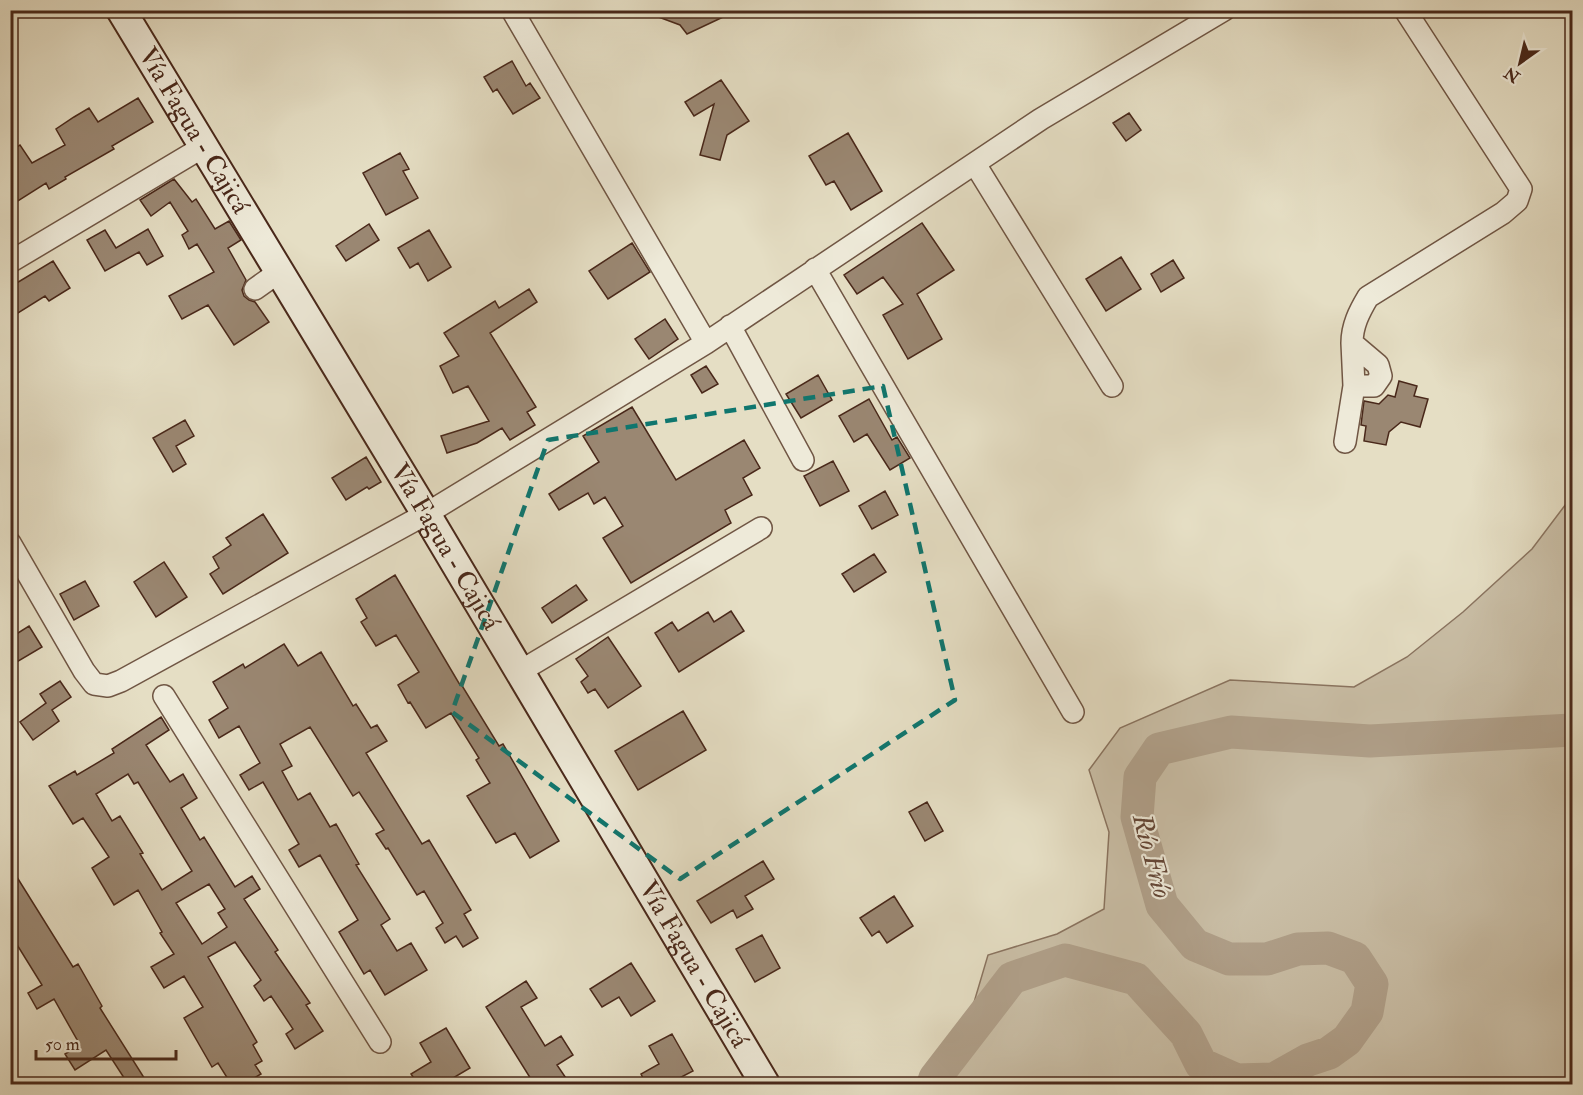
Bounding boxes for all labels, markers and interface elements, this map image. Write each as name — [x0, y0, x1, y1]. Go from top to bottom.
north arrow — [1490, 33, 1550, 93]
street label: Vía Fagua - Cajicá — [131, 42, 257, 220]
text: N — [1500, 62, 1525, 87]
street label: Vía Fagua - Cajicá — [383, 457, 507, 636]
water label: Río Frío — [1125, 809, 1179, 902]
street label: Vía Fagua - Cajicá — [632, 875, 756, 1054]
scale bar — [36, 1023, 176, 1061]
text: 50 m — [45, 1033, 80, 1056]

